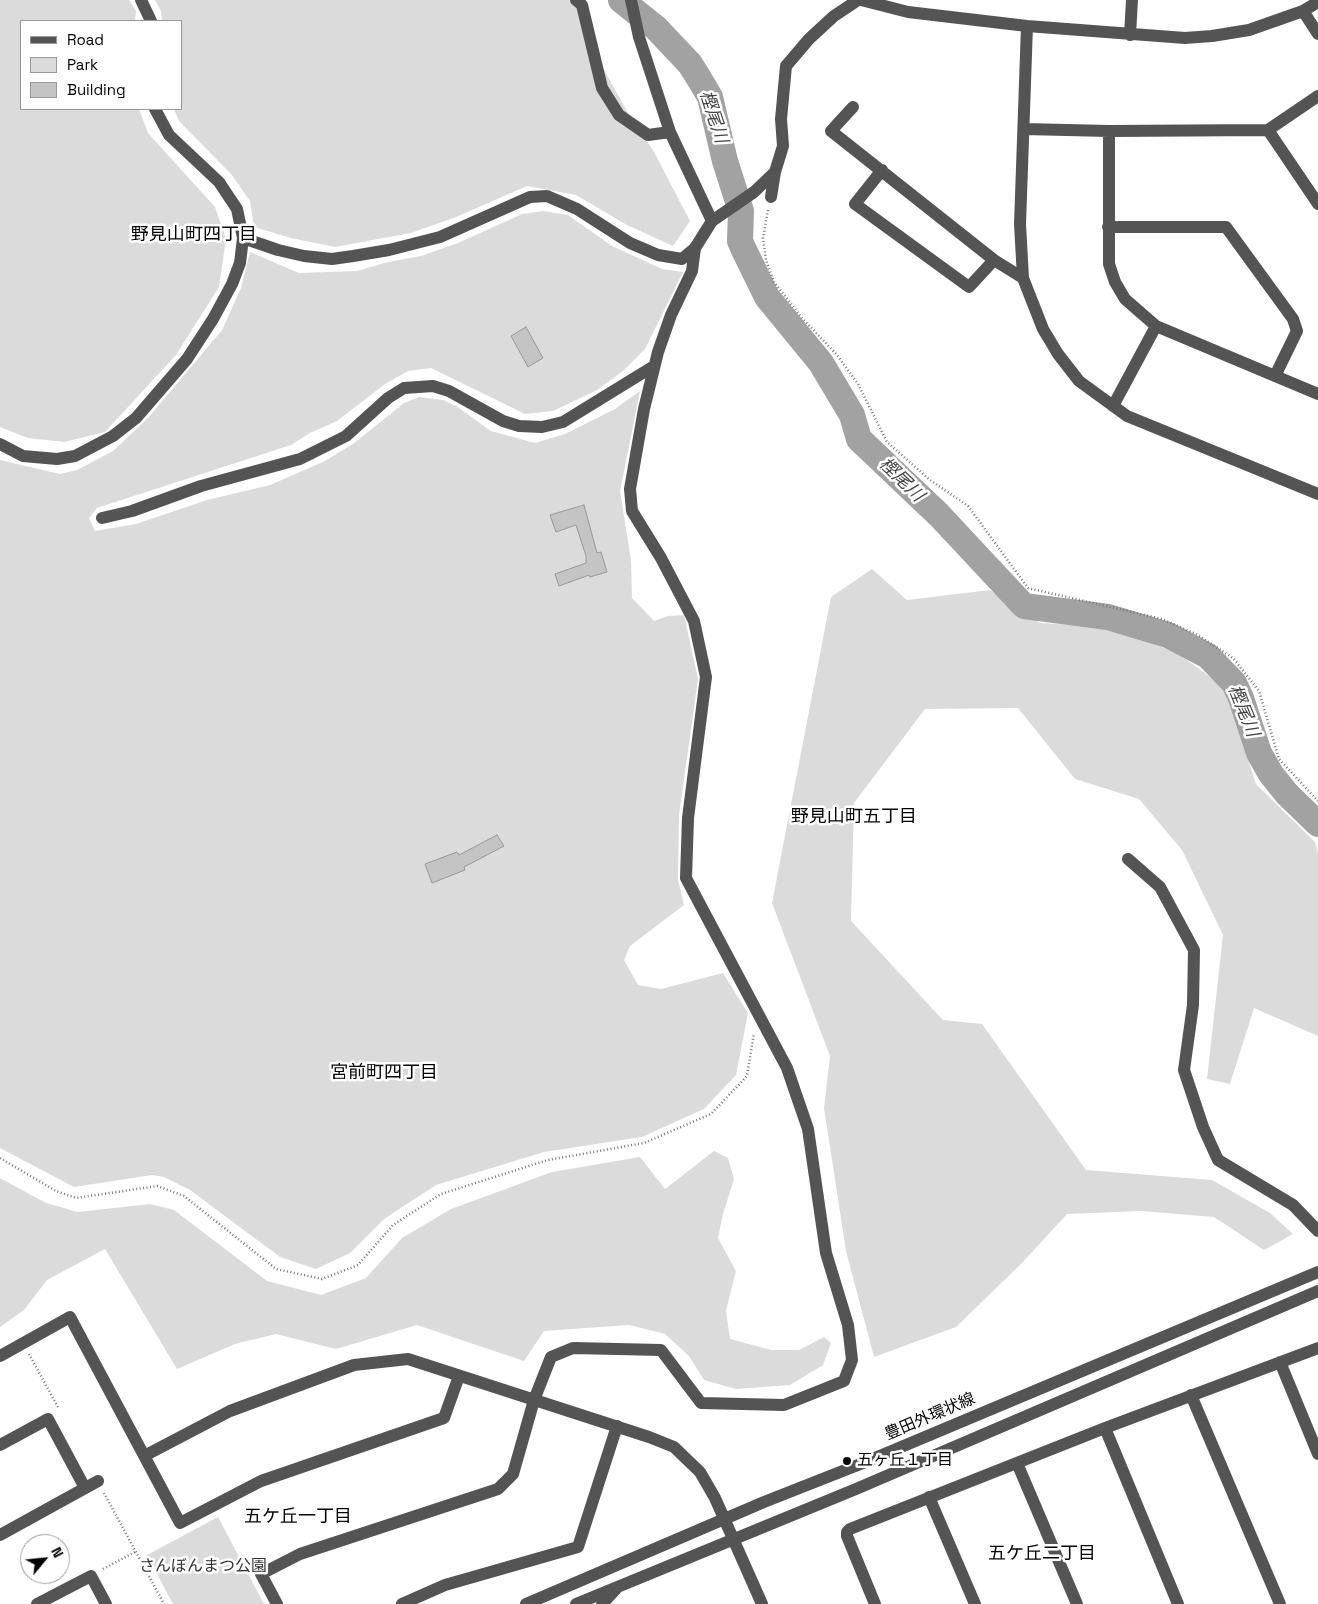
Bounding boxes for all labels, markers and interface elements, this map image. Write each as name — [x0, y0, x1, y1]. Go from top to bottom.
legend — [20, 20, 182, 110]
text: Road — [67, 30, 104, 49]
text: Park — [67, 55, 98, 74]
text: Building — [67, 80, 126, 99]
water label: 樫尾川 — [694, 88, 732, 146]
district label: 野見山町四丁目 — [131, 224, 257, 246]
water label: 樫尾川 — [874, 453, 928, 507]
water label: 樫尾川 — [1223, 682, 1263, 740]
district label: 野見山町五丁目 — [791, 806, 917, 828]
district label: 宮前町四丁目 — [330, 1062, 438, 1084]
street label: 豊田外環状線 — [882, 1389, 978, 1445]
place label: 五ヶ丘１丁目 — [857, 1451, 953, 1471]
marker: 五ヶ丘１丁目 — [841, 1455, 853, 1467]
district label: 五ケ丘一丁目 — [244, 1506, 352, 1528]
north arrow — [20, 1534, 70, 1584]
district label: 五ケ丘二丁目 — [988, 1543, 1096, 1565]
text: N — [47, 1544, 68, 1561]
park label: さんぼんまつ公園 — [139, 1557, 267, 1577]

